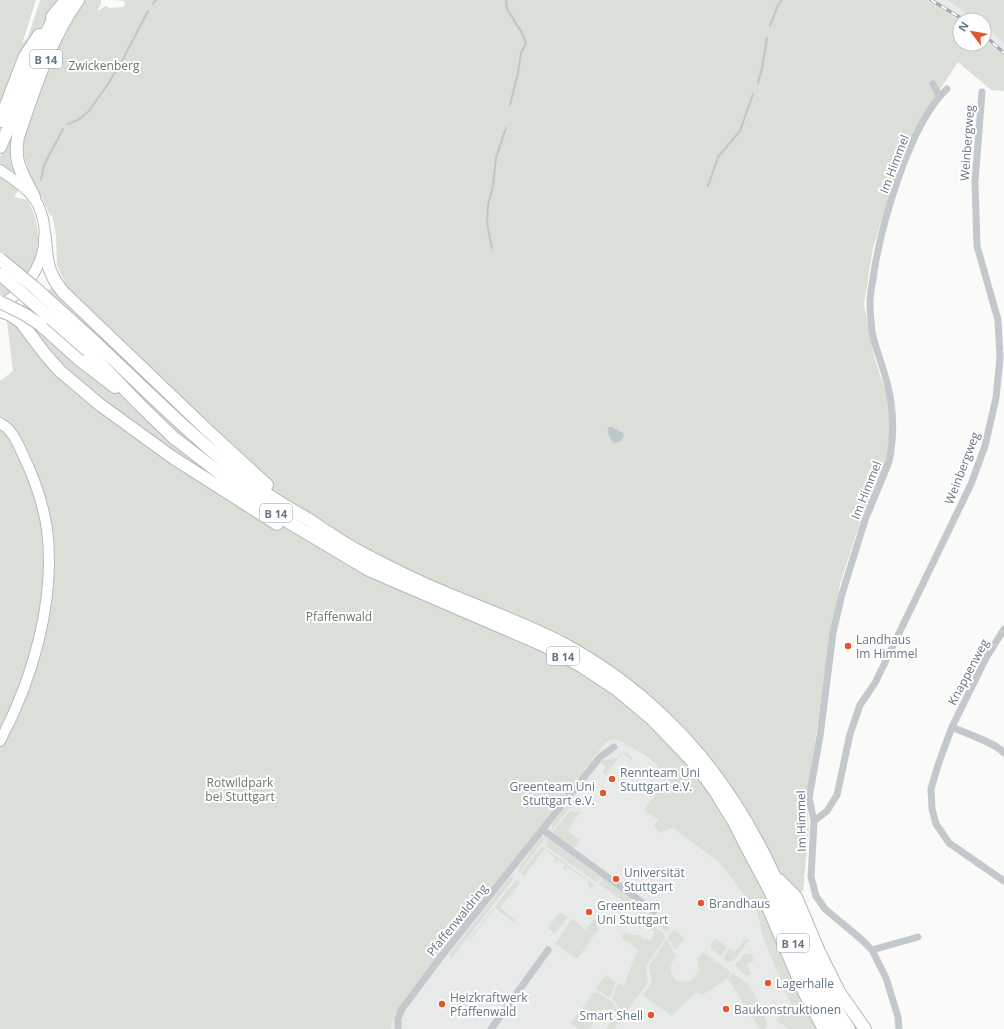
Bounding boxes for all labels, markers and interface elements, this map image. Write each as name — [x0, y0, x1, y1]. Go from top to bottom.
north arrow — [952, 12, 992, 52]
text: N — [954, 19, 972, 34]
road number: B 14 — [30, 50, 62, 68]
park label: Zwickenberg — [69, 57, 140, 74]
street label: Weinbergweg — [956, 104, 978, 182]
street label: Im Himmel — [875, 132, 913, 196]
street label: Weinbergweg — [940, 429, 984, 507]
street label: Im Himmel — [847, 458, 885, 522]
road number: B 14 — [260, 504, 292, 522]
park label: Pfaffenwald — [306, 608, 372, 625]
place label: Landhaus Im Himmel — [856, 631, 917, 662]
street label: Knappenweg — [943, 635, 993, 708]
marker: Landhaus Im Himmel — [843, 641, 853, 651]
road number: B 14 — [547, 647, 579, 665]
place label: Rennteam Uni Stuttgart e.V. — [620, 764, 700, 795]
park label: Rotwildpark bei Stuttgart — [205, 774, 275, 805]
marker: Rennteam Uni Stuttgart e.V. — [607, 774, 617, 784]
place label: Greenteam Uni Stuttgart e.V. — [509, 778, 595, 809]
marker: Greenteam Uni Stuttgart e.V. — [598, 788, 608, 798]
street label: Im Himmel — [792, 790, 810, 852]
place label: Universität Stuttgart — [624, 864, 685, 895]
marker: Universität Stuttgart — [611, 874, 621, 884]
street label: Pfaffenwaldring — [423, 880, 492, 960]
place label: Brandhaus — [709, 895, 770, 912]
place label: Greenteam Uni Stuttgart — [597, 897, 668, 928]
marker: Brandhaus — [696, 898, 706, 908]
marker: Greenteam Uni Stuttgart — [584, 907, 594, 917]
road number: B 14 — [777, 934, 809, 952]
place label: Lagerhalle — [776, 975, 834, 992]
marker: Lagerhalle — [763, 978, 773, 988]
place label: Heizkraftwerk Pfaffenwald — [450, 989, 528, 1020]
marker: Heizkraftwerk Pfaffenwald — [437, 999, 447, 1009]
place label: Baukonstruktionen — [734, 1001, 841, 1018]
marker: Baukonstruktionen — [721, 1004, 731, 1014]
place label: Smart Shell — [580, 1007, 643, 1024]
marker: Smart Shell — [646, 1010, 656, 1020]

